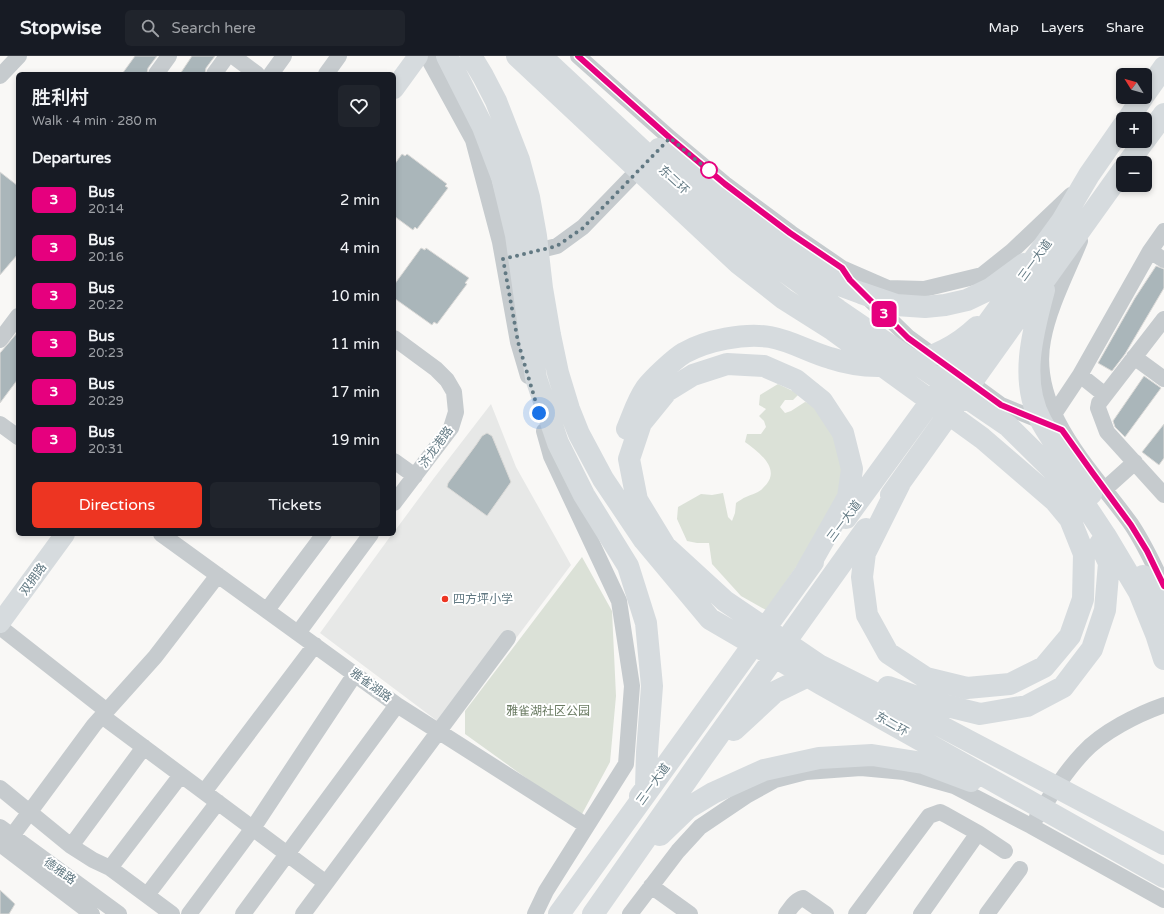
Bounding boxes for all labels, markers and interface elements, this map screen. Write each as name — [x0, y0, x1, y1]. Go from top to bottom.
search box — [125, 10, 405, 46]
text: Stopwise — [20, 17, 101, 39]
icon: search — [139, 17, 161, 39]
text: Search here — [171, 19, 256, 37]
text: Map — [989, 19, 1019, 36]
text: Layers — [1041, 19, 1084, 36]
text: Share — [1106, 19, 1144, 36]
north arrow — [1116, 68, 1152, 104]
map controls — [1116, 68, 1152, 192]
button: heart — [338, 85, 380, 127]
text: 胜利村 — [32, 87, 89, 109]
button: + — [1116, 112, 1152, 148]
text: Walk · 4 min · 280 m — [32, 113, 157, 129]
text: Departures — [32, 149, 111, 167]
button: − — [1116, 156, 1152, 192]
unlabelled marker — [700, 161, 718, 179]
street label: 东二环 — [656, 163, 692, 197]
text: Bus — [88, 183, 115, 201]
text: 3 — [50, 191, 58, 208]
text: 2 min — [340, 191, 380, 209]
text: 20:14 — [88, 201, 124, 217]
text: Bus — [88, 231, 115, 249]
street label: 三一大道 — [1015, 236, 1055, 284]
text: 3 — [50, 239, 58, 256]
text: 4 min — [340, 239, 380, 257]
text: 20:16 — [88, 249, 124, 265]
text: Bus — [88, 279, 115, 297]
text: 3 — [50, 287, 58, 304]
text: 10 min — [331, 287, 380, 305]
text: 20:22 — [88, 297, 124, 313]
line badge: 3 — [871, 301, 897, 327]
text: 3 — [880, 305, 888, 322]
text: Bus — [88, 327, 115, 345]
text: 3 — [50, 335, 58, 352]
text: 11 min — [331, 335, 380, 353]
text: 20:23 — [88, 345, 124, 361]
text: Bus — [88, 375, 115, 393]
text: 3 — [50, 383, 58, 400]
text: 17 min — [331, 383, 380, 401]
text: 20:29 — [88, 393, 124, 409]
your location — [529, 403, 549, 423]
text: Bus — [88, 423, 115, 441]
street label: 济龙港路 — [416, 423, 456, 471]
text: 3 — [50, 431, 58, 448]
text: 19 min — [331, 431, 380, 449]
text: 20:31 — [88, 441, 124, 457]
button: Directions — [32, 482, 202, 528]
button: Tickets — [210, 482, 380, 528]
street label: 三一大道 — [824, 498, 864, 544]
street label: 双拥路 — [17, 560, 49, 598]
place label: 四方坪小学 — [453, 592, 513, 606]
marker: 四方坪小学 — [440, 594, 450, 604]
street label: 雅雀湖路 — [347, 665, 395, 705]
park label: 雅雀湖社区公园 — [506, 704, 590, 718]
street label: 东二环 — [873, 709, 911, 739]
street label: 三一大道 — [633, 760, 673, 808]
street label: 德雅路 — [41, 855, 79, 887]

